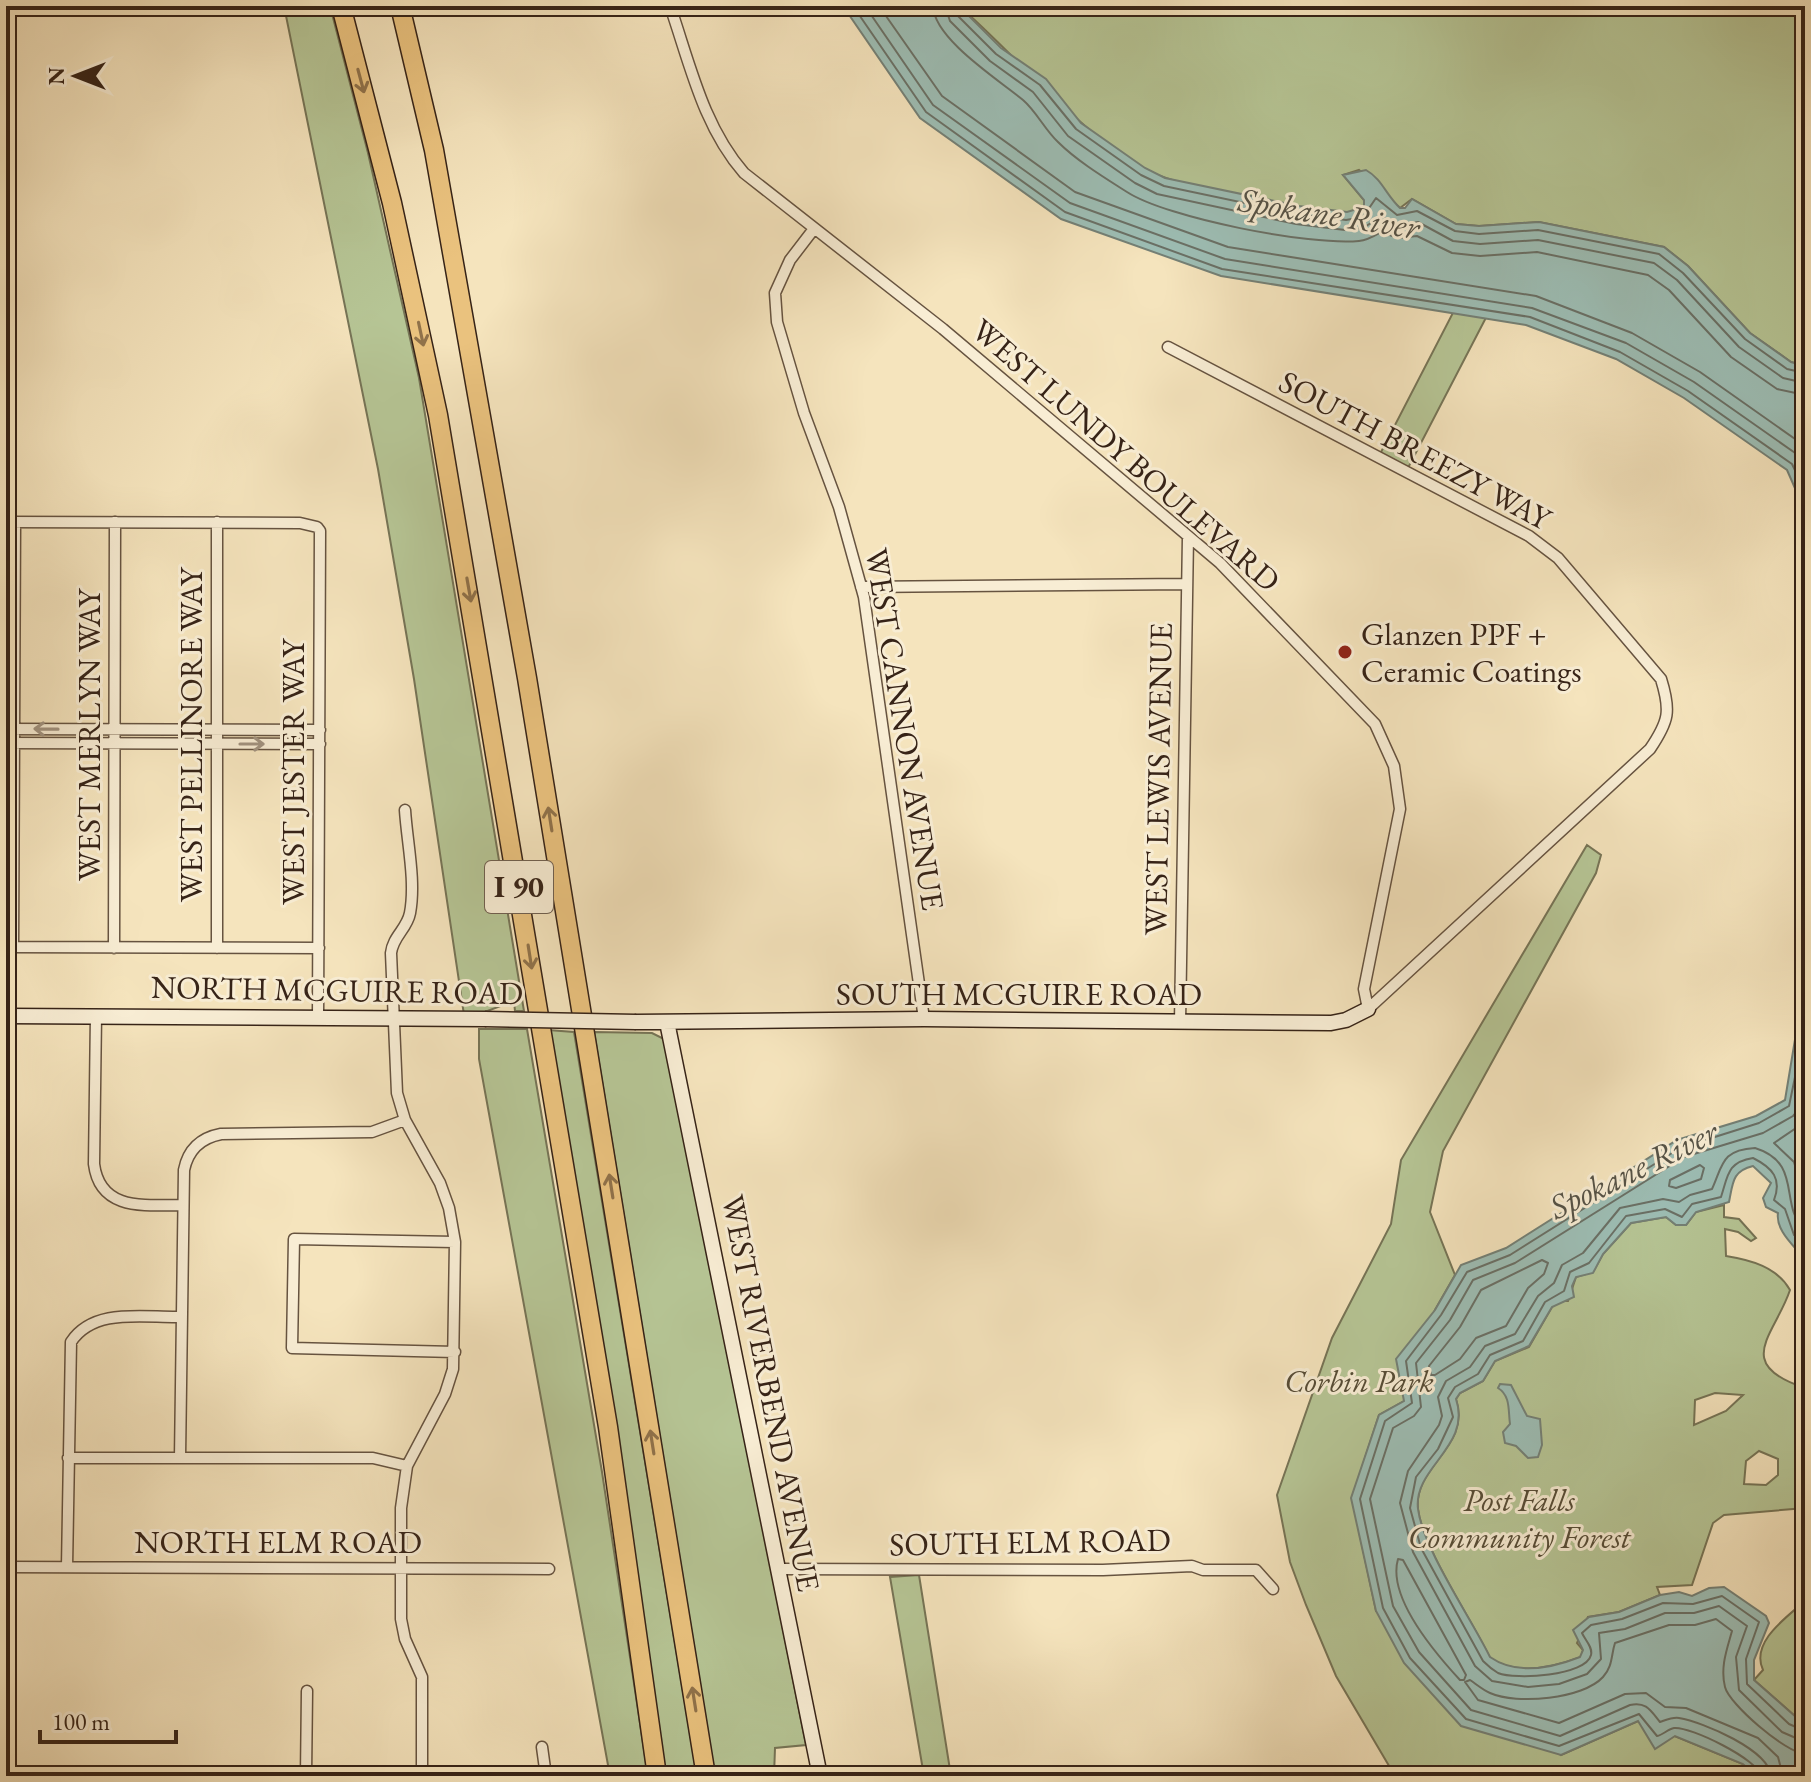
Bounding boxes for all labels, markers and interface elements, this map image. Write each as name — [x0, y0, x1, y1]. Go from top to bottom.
north arrow — [36, 36, 116, 116]
text: N — [42, 67, 71, 85]
one-way arrow — [355, 68, 370, 94]
water label: Spokane River — [1234, 177, 1425, 249]
street label: WEST LUNDY BOULEVARD — [963, 309, 1289, 601]
one-way arrow — [414, 321, 429, 347]
street label: SOUTH BREEZY WAY — [1272, 361, 1559, 540]
street label: WEST CANNON AVENUE — [856, 545, 954, 913]
street label: WEST PELLINORE WAY — [170, 566, 212, 902]
one-way arrow — [462, 577, 477, 602]
street label: WEST MERLYN WAY — [68, 587, 110, 881]
place label: Glanzen PPF + Ceramic Coatings — [1361, 613, 1582, 692]
street label: WEST LEWIS AVENUE — [1134, 622, 1182, 936]
street label: WEST JESTER WAY — [272, 638, 314, 905]
marker: Glanzen PPF + Ceramic Coatings — [1336, 643, 1354, 661]
one-way arrow — [33, 721, 60, 737]
one-way arrow — [238, 736, 265, 752]
one-way arrow — [542, 806, 557, 832]
road number: I 90 — [485, 861, 553, 913]
one-way arrow — [523, 943, 538, 969]
street label: NORTH MCGUIRE ROAD — [150, 966, 524, 1014]
street label: SOUTH MCGUIRE ROAD — [836, 973, 1202, 1015]
water label: Spokane River — [1540, 1108, 1727, 1229]
one-way arrow — [602, 1173, 617, 1199]
street label: WEST RIVERBEND AVENUE — [712, 1191, 830, 1595]
park label: Corbin Park — [1284, 1360, 1434, 1402]
one-way arrow — [644, 1430, 659, 1456]
park label: Post Falls Community Forest — [1408, 1479, 1632, 1558]
street label: SOUTH ELM ROAD — [889, 1519, 1171, 1565]
street label: NORTH ELM ROAD — [134, 1521, 422, 1563]
one-way arrow — [686, 1687, 701, 1712]
scale bar — [40, 1694, 176, 1744]
text: 100 m — [52, 1706, 110, 1737]

